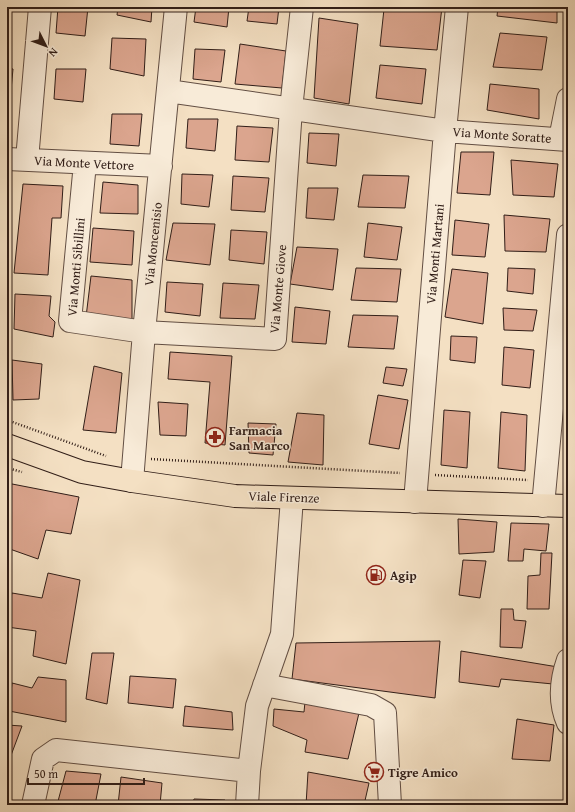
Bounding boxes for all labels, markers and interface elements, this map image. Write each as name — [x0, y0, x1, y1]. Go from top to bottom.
north arrow — [26, 26, 66, 66]
text: N — [45, 45, 62, 61]
street label: Via Monte Soratte — [452, 122, 552, 148]
street label: Via Monte Vettore — [33, 151, 135, 175]
street label: Via Moncenisio — [139, 201, 167, 287]
street label: Via Monti Martani — [421, 203, 449, 305]
street label: Via Monti Sibillini — [62, 216, 90, 317]
street label: Via Monte Giove — [265, 244, 291, 334]
place label: Farmacia San Marco — [229, 421, 290, 455]
pharmacy icon: Farmacia San Marco — [204, 426, 226, 448]
street label: Viale Firenze — [248, 486, 320, 508]
fuel station icon: Agip — [365, 564, 387, 586]
place label: Agip — [390, 566, 417, 585]
scale bar — [28, 760, 144, 786]
supermarket icon: Tigre Amico — [363, 761, 385, 783]
place label: Tigre Amico — [388, 763, 458, 782]
text: 50 m — [34, 765, 58, 782]

